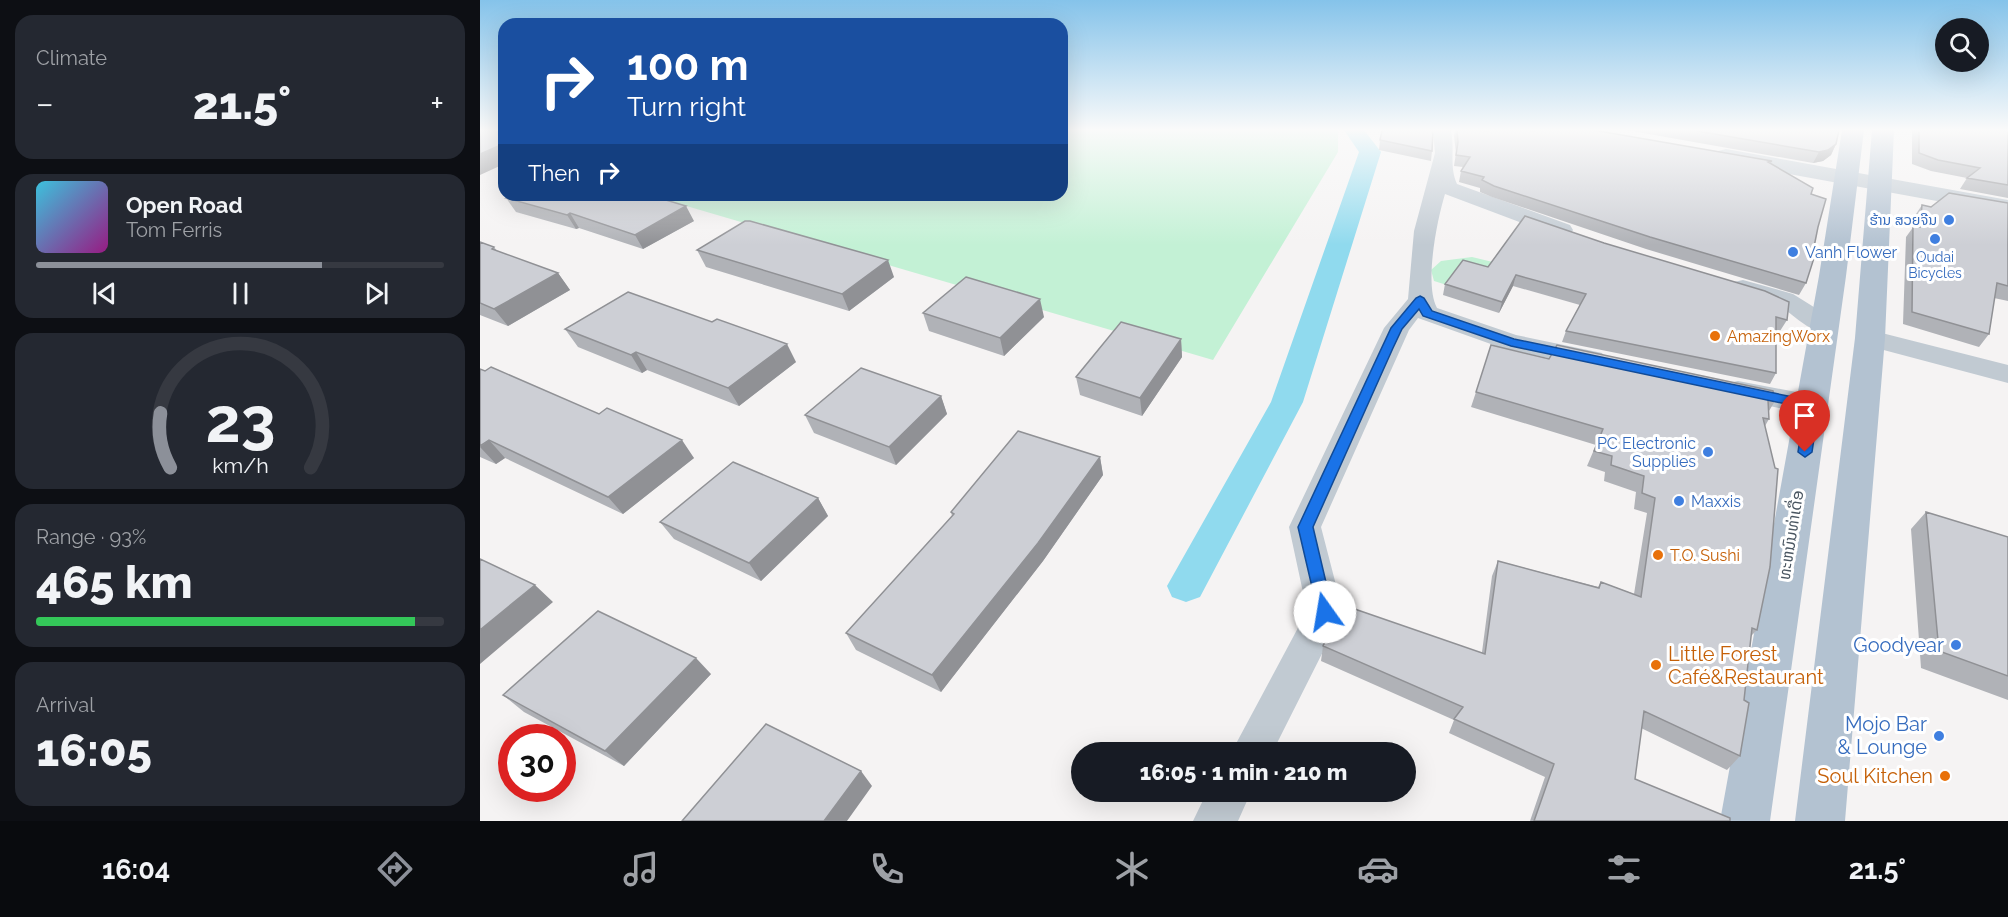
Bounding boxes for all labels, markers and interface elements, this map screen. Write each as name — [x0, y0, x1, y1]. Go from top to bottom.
map controls — [1935, 18, 1989, 72]
button: search — [1935, 18, 1989, 72]
text: 100 m — [627, 41, 749, 90]
icon: right — [528, 42, 606, 120]
text: Climate — [36, 46, 107, 70]
text: 21.5° — [193, 77, 291, 130]
text: − — [36, 84, 54, 123]
text: + — [430, 84, 444, 123]
text: Turn right — [627, 91, 746, 122]
icon: right — [592, 156, 625, 189]
text: Then — [528, 160, 580, 186]
text: Open Road — [126, 192, 243, 218]
place label: ຮ້ານ ສວຍຈີນ — [1869, 212, 1937, 228]
marker: ຮ້ານ ສວຍຈີນ — [1942, 213, 1956, 227]
text: Tom Ferris — [126, 218, 222, 242]
marker: Oudai Bicycles — [1928, 232, 1942, 246]
place label: Vanh Flower — [1805, 243, 1898, 262]
marker: Vanh Flower — [1786, 245, 1800, 259]
place label: Oudai Bicycles — [1908, 249, 1962, 281]
icon: previous — [88, 277, 121, 310]
icon: pause — [224, 277, 257, 310]
icon: next — [360, 277, 393, 310]
place label: AmazingWorx — [1727, 327, 1830, 346]
marker: AmazingWorx — [1708, 329, 1722, 343]
text: 23 — [205, 383, 275, 457]
pin — [1779, 390, 1830, 452]
icon: arrive — [1788, 399, 1821, 432]
place label: PC Electronic Supplies — [1597, 434, 1696, 471]
marker: PC Electronic Supplies — [1701, 445, 1715, 459]
text: km/h — [212, 453, 268, 478]
street label: ທະຫນົນທ່າເດື່ອ — [1772, 488, 1807, 581]
place label: Maxxis — [1691, 492, 1741, 511]
marker: Maxxis — [1672, 494, 1686, 508]
text: Range · 93% — [36, 525, 146, 549]
place label: T.O. Sushi — [1670, 546, 1740, 565]
marker: T.O. Sushi — [1651, 548, 1665, 562]
text: 465 km — [36, 556, 193, 609]
position arrow — [1293, 580, 1357, 644]
place label: Goodyear — [1853, 633, 1944, 657]
marker: Goodyear — [1949, 638, 1963, 652]
place label: Little Forest Café&Restaurant — [1668, 642, 1824, 689]
marker: Little Forest Café&Restaurant — [1649, 658, 1663, 672]
text: Arrival — [36, 693, 95, 717]
place label: Mojo Bar & Lounge — [1838, 712, 1927, 759]
text: 16:05 — [36, 724, 152, 777]
speed limit sign: 30 — [498, 724, 576, 802]
marker: Mojo Bar & Lounge — [1932, 729, 1946, 743]
text: 16:05 · 1 min · 210 m — [1140, 759, 1347, 785]
place label: Soul Kitchen — [1817, 764, 1933, 788]
marker: Soul Kitchen — [1938, 769, 1952, 783]
icon: directions — [374, 848, 416, 890]
icon: music — [620, 848, 662, 890]
icon: phone — [866, 848, 908, 890]
icon: climate — [1111, 848, 1153, 890]
icon: car — [1357, 848, 1399, 890]
icon: filters — [1603, 848, 1645, 890]
text: 16:04 — [102, 854, 170, 885]
text: 21.5° — [1849, 854, 1906, 885]

